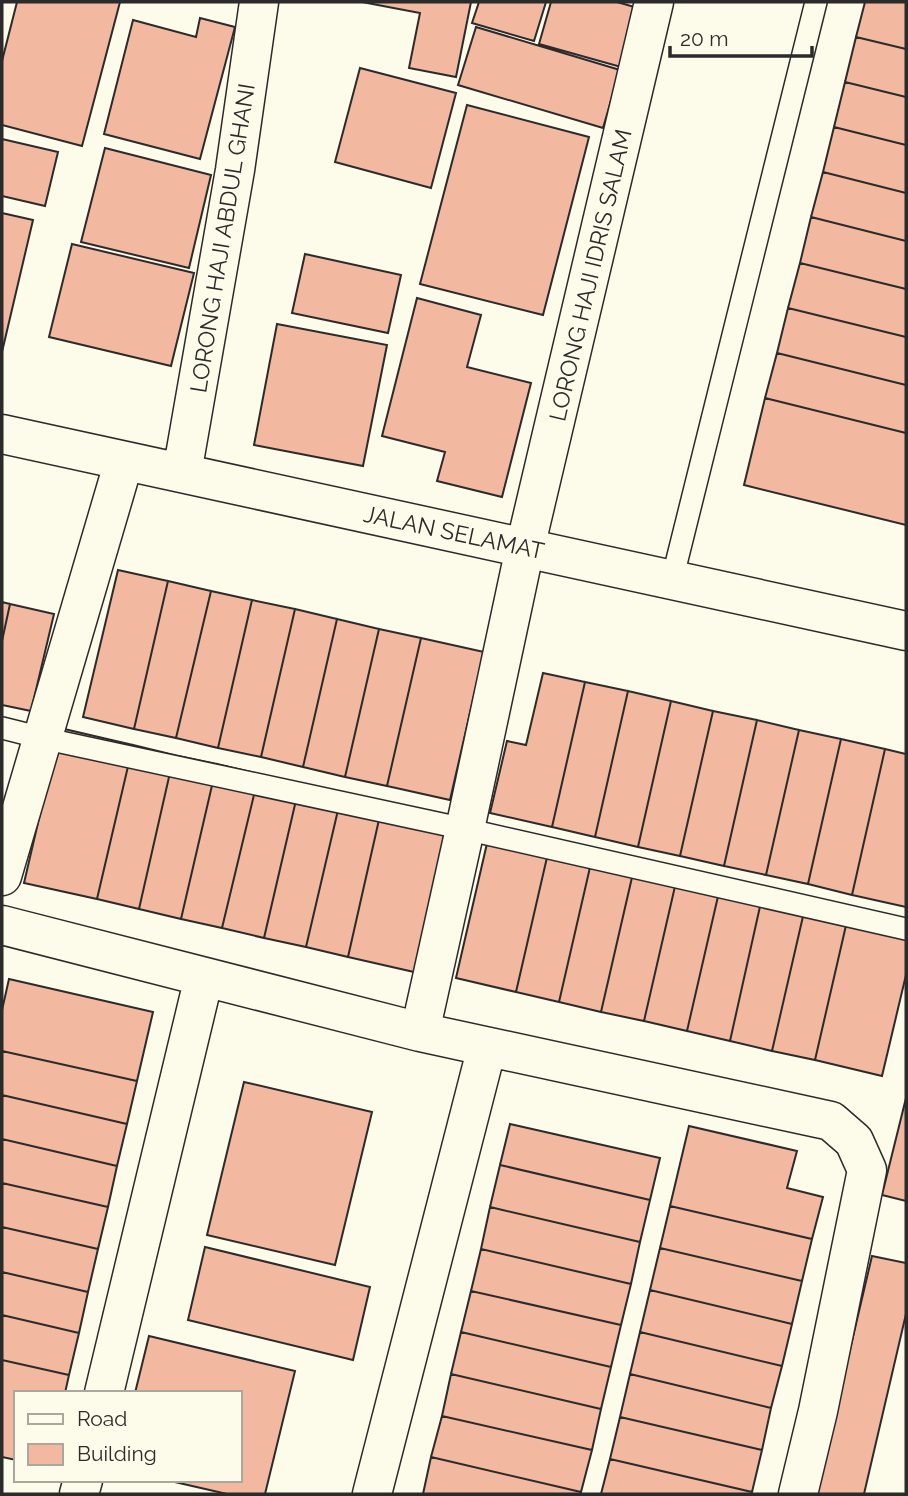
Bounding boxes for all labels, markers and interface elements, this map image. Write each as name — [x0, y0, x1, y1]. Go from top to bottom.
scale bar — [670, 14, 812, 58]
text: 20 m — [680, 26, 728, 51]
street label: LORONG HAJI ABDUL GHANI — [184, 82, 260, 394]
street label: LORONG HAJI IDRIS SALAM — [543, 126, 637, 424]
street label: JALAN SELAMAT — [361, 500, 547, 564]
legend — [14, 1391, 242, 1482]
text: Road — [77, 1406, 127, 1431]
text: Building — [77, 1441, 157, 1466]

